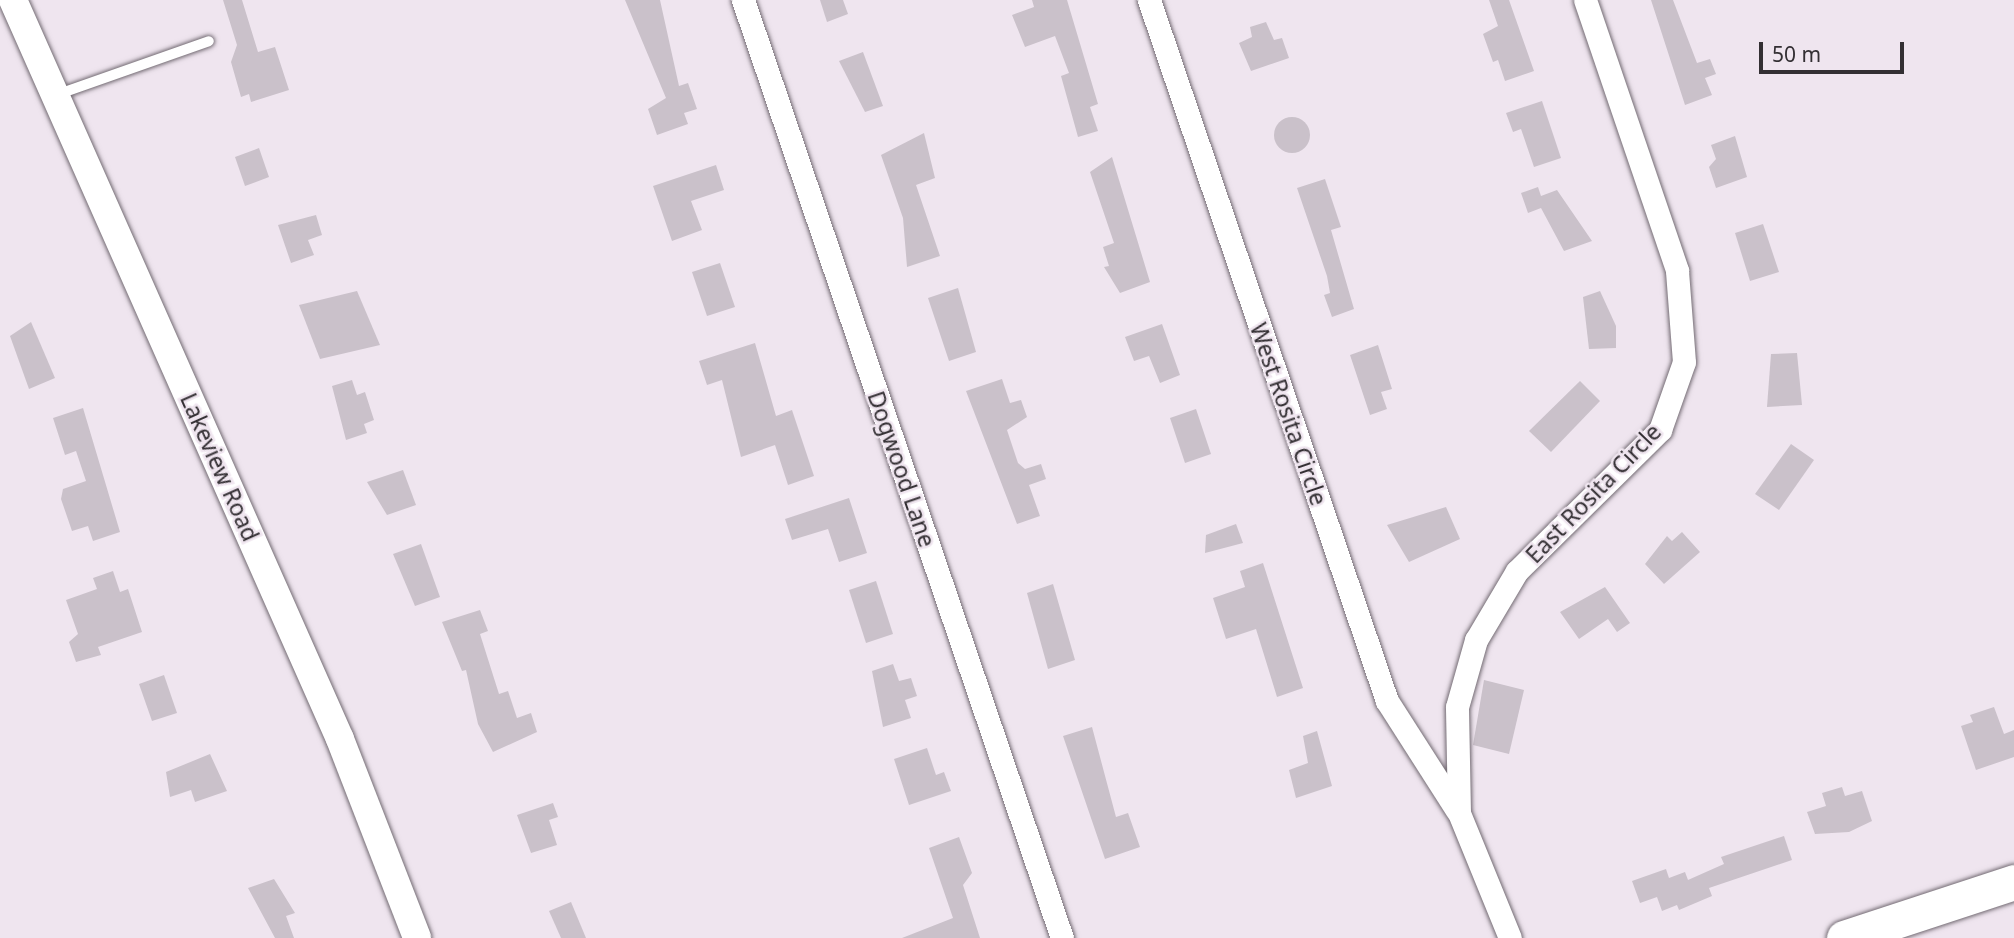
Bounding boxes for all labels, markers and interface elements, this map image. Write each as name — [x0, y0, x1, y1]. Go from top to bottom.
scale bar — [1762, 28, 1907, 72]
text: 50 m — [1772, 40, 1821, 68]
street label: West Rosita Circle — [1245, 319, 1333, 509]
street label: Dogwood Lane — [862, 387, 942, 551]
street label: Lakeview Road — [175, 389, 265, 545]
street label: East Rosita Circle — [1520, 418, 1666, 568]

